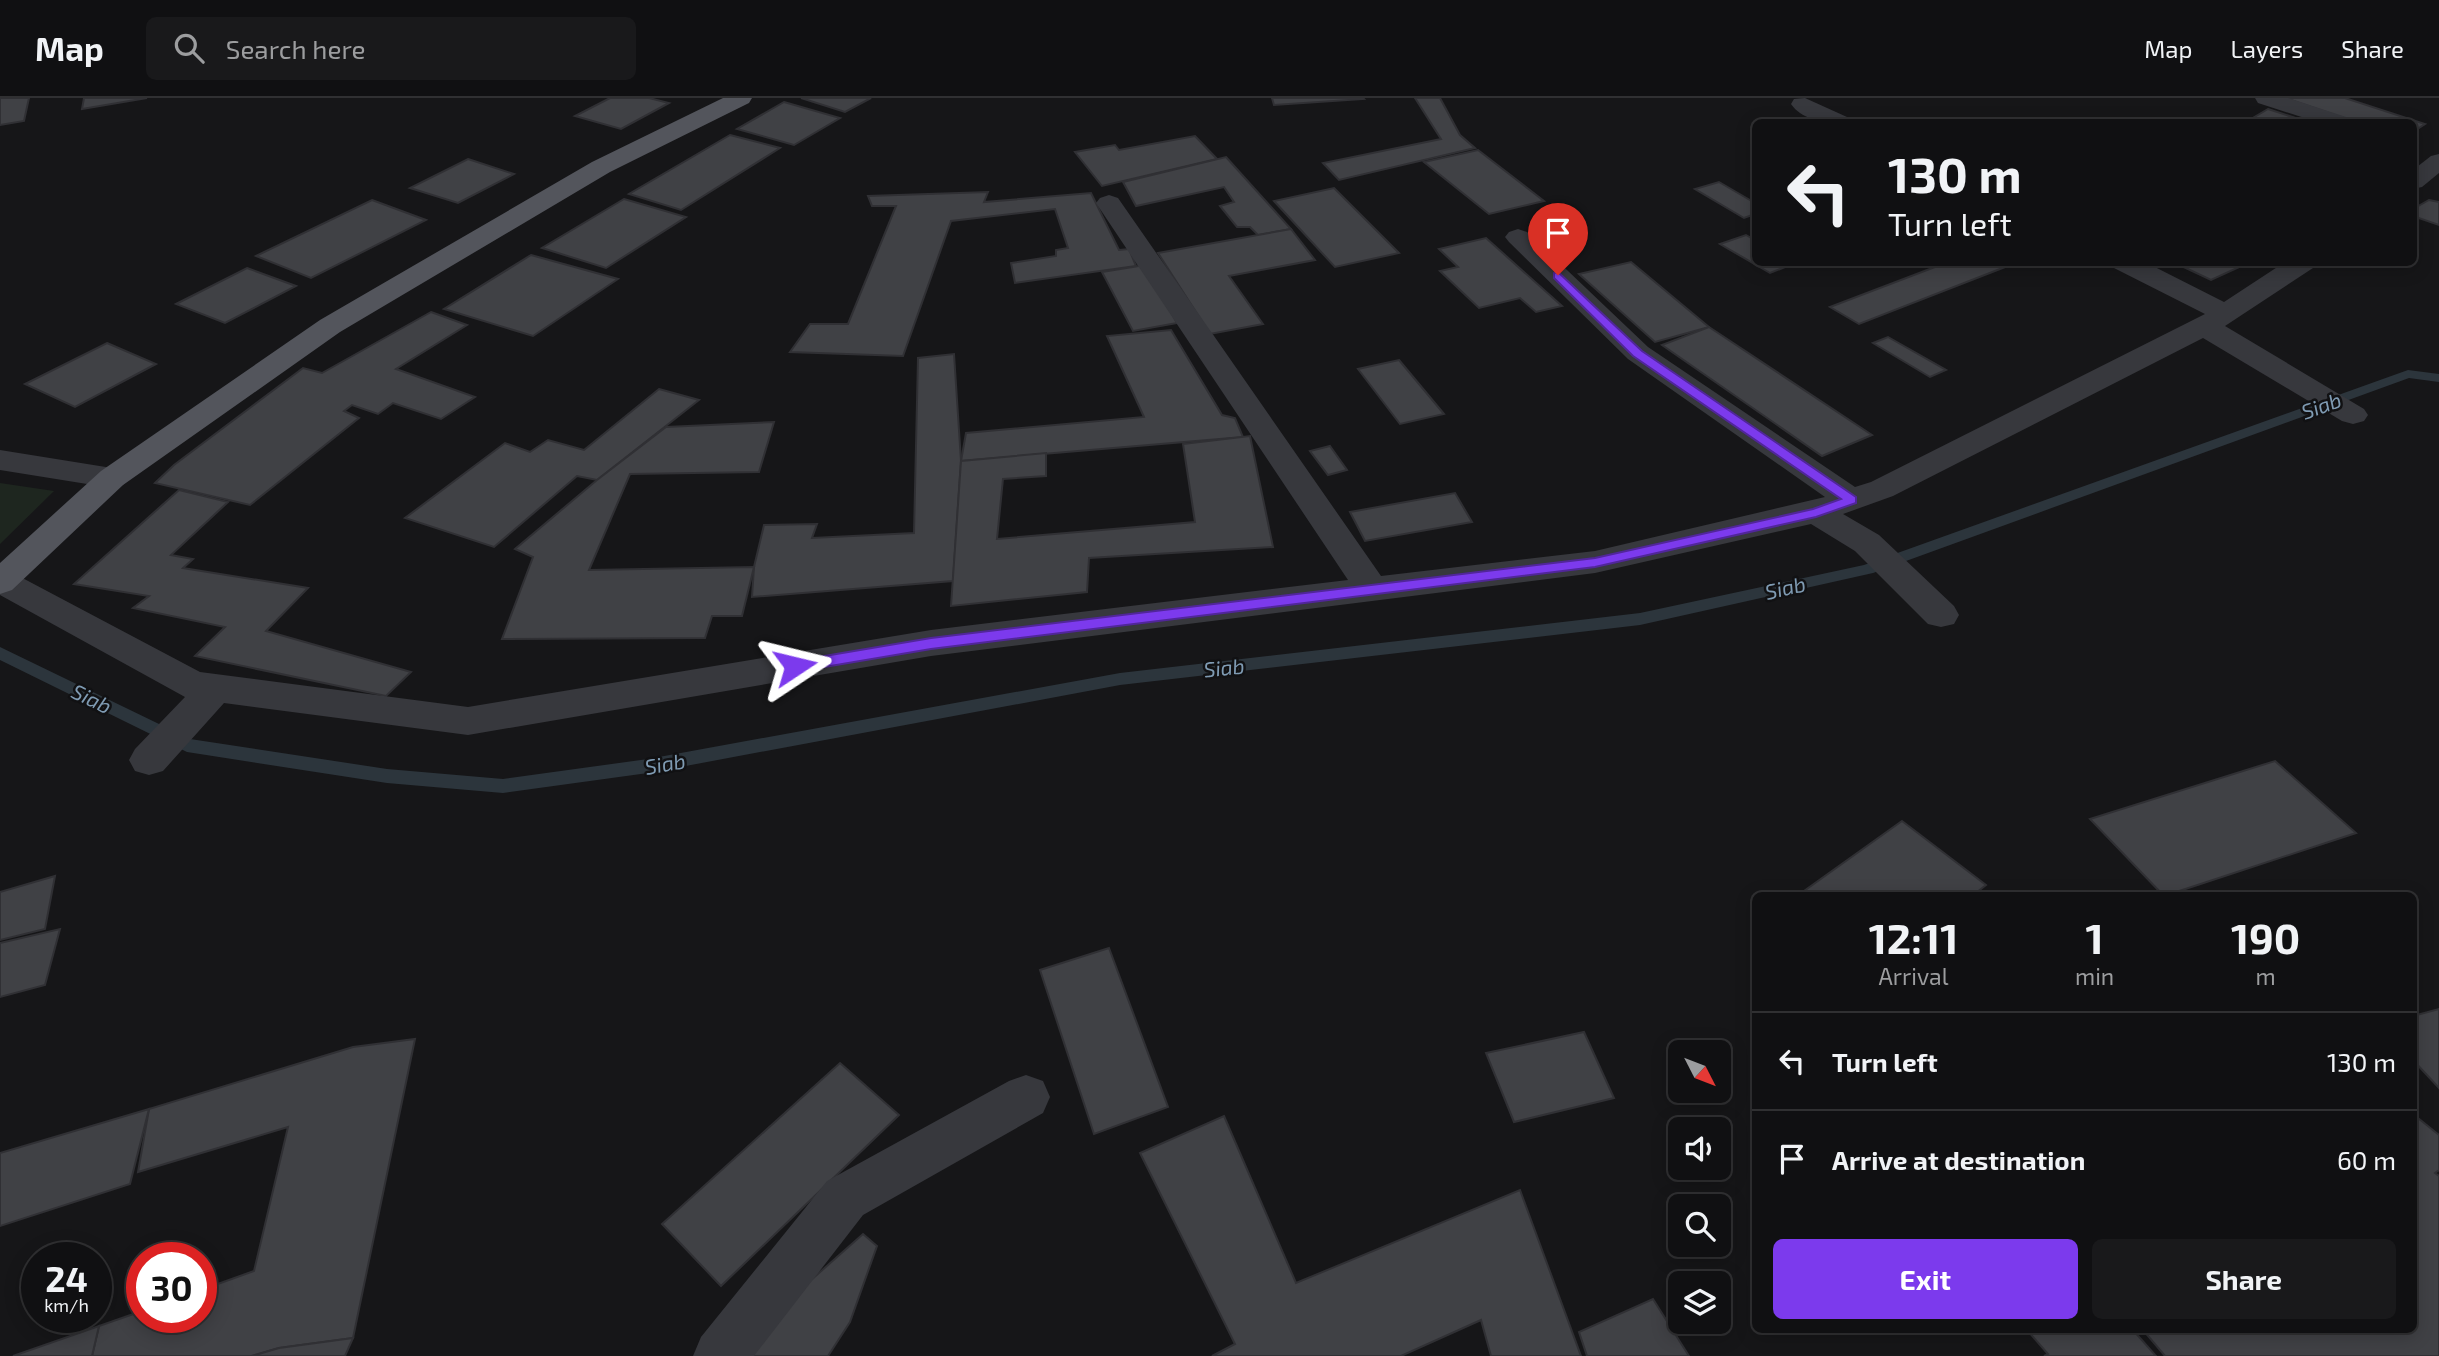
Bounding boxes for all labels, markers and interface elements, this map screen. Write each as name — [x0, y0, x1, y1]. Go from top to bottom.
search box — [146, 17, 636, 80]
text: Map — [35, 28, 104, 68]
icon: search — [170, 29, 208, 67]
text: Search here — [226, 33, 365, 64]
text: Map — [2144, 34, 2192, 63]
text: Layers — [2230, 34, 2303, 63]
text: Share — [2341, 34, 2404, 63]
text: 130 m — [1888, 144, 2022, 203]
icon: left — [1773, 147, 1864, 238]
pin — [1528, 203, 1588, 275]
text: Turn left — [1888, 204, 2012, 242]
icon: arrive — [1539, 214, 1577, 252]
water label: Siab — [2297, 386, 2345, 424]
water label: Siab — [1762, 570, 1808, 604]
position arrow — [758, 629, 832, 703]
water label: Siab — [1202, 652, 1246, 682]
water label: Siab — [68, 678, 116, 718]
water label: Siab — [643, 747, 687, 779]
text: 12:11 — [1869, 912, 1958, 962]
text: 1 — [2086, 912, 2104, 962]
text: 190 — [2231, 912, 2300, 962]
text: Arrival — [1878, 962, 1948, 990]
text: min — [2075, 962, 2114, 990]
text: m — [2256, 962, 2276, 990]
north arrow — [1668, 1040, 1731, 1102]
map controls — [1668, 1040, 1731, 1334]
icon: left — [1773, 1042, 1811, 1080]
text: Turn left — [1832, 1046, 1938, 1077]
text: 130 m — [2327, 1046, 2396, 1077]
button: sound — [1668, 1117, 1731, 1180]
icon: arrive — [1773, 1140, 1811, 1178]
text: Arrive at destination — [1832, 1144, 2085, 1175]
text: 60 m — [2337, 1144, 2396, 1175]
button: search — [1668, 1194, 1731, 1257]
button: Exit — [1773, 1239, 2078, 1319]
button: Share — [2092, 1239, 2396, 1319]
speed limit sign: 30 — [126, 1242, 217, 1333]
text: 24 — [45, 1257, 88, 1299]
button: layers — [1668, 1271, 1731, 1334]
text: km/h — [44, 1294, 89, 1316]

